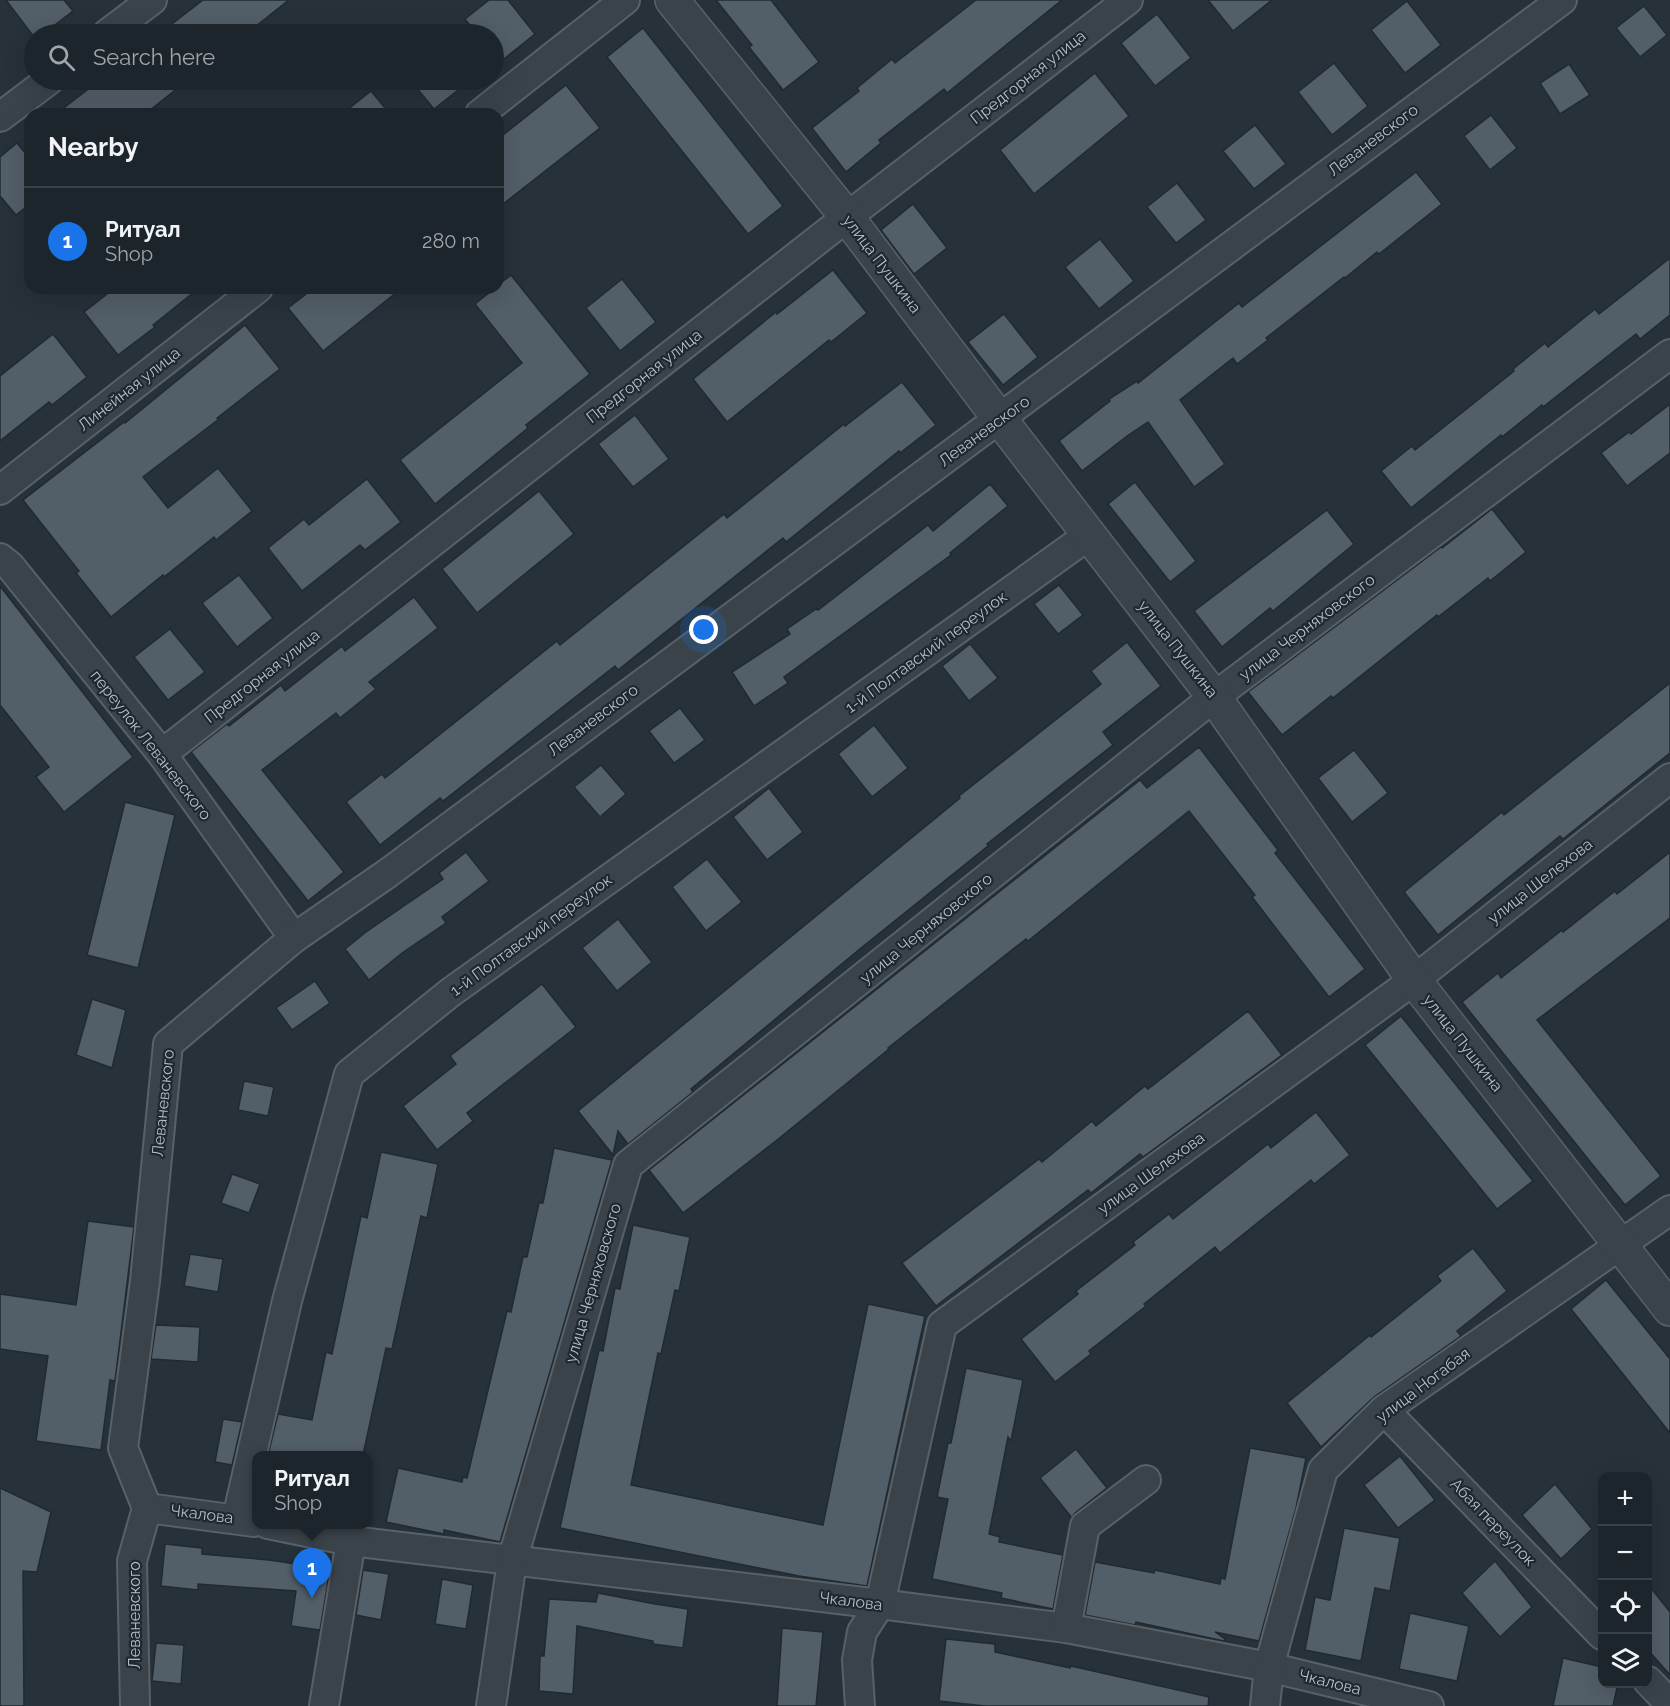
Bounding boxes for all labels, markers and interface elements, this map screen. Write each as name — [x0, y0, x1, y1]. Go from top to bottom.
search box — [24, 24, 504, 90]
street label: Предгорная улица — [967, 26, 1089, 128]
icon: search — [45, 41, 78, 74]
text: Search here — [93, 44, 215, 70]
street label: Леваневского — [1324, 100, 1422, 180]
text: Nearby — [48, 132, 138, 162]
street label: улица Пушкина — [839, 211, 925, 317]
text: Ритуал — [105, 216, 181, 242]
text: 1 — [63, 229, 72, 253]
text: 280 m — [422, 229, 480, 253]
text: Shop — [105, 242, 153, 266]
street label: Предгорная улица — [583, 325, 705, 427]
street label: Линейная улица — [74, 343, 184, 435]
street label: Леваневского — [935, 392, 1033, 470]
street label: улица Черняховского — [1235, 570, 1379, 684]
street label: 1-й Полтавский переулок — [841, 587, 1011, 717]
street label: улица Пушкина — [1134, 597, 1222, 701]
your location — [689, 615, 718, 644]
street label: Предгорная улица — [201, 625, 323, 727]
street label: переулок Леваневского — [87, 666, 215, 824]
street label: Леваневского — [544, 680, 642, 760]
street label: улица Шелехова — [1484, 834, 1596, 928]
street label: улица Черняховского — [856, 869, 996, 987]
street label: 1-й Полтавский переулок — [446, 870, 616, 1000]
street label: улица Пушкина — [1419, 991, 1507, 1095]
street label: Леваневского — [148, 1048, 178, 1158]
street label: улица Шелехова — [1094, 1128, 1208, 1218]
street label: улица Черняховского — [561, 1201, 625, 1365]
street label: улица Ногабая — [1372, 1344, 1474, 1426]
popup — [252, 1451, 372, 1529]
text: Ритуал — [274, 1465, 350, 1491]
map controls — [1598, 1472, 1652, 1688]
button: + — [1598, 1472, 1652, 1526]
street label: Абая переулок — [1446, 1474, 1540, 1570]
text: Shop — [274, 1491, 322, 1515]
street label: Чкалова — [169, 1501, 235, 1527]
button: − — [1598, 1526, 1652, 1580]
pin: 1 — [292, 1548, 332, 1598]
street label: Леваневского — [125, 1561, 144, 1669]
button: locate — [1598, 1580, 1652, 1634]
street label: Чкалова — [818, 1588, 884, 1614]
button: layers — [1598, 1634, 1652, 1688]
street label: Чкалова — [1297, 1665, 1363, 1699]

